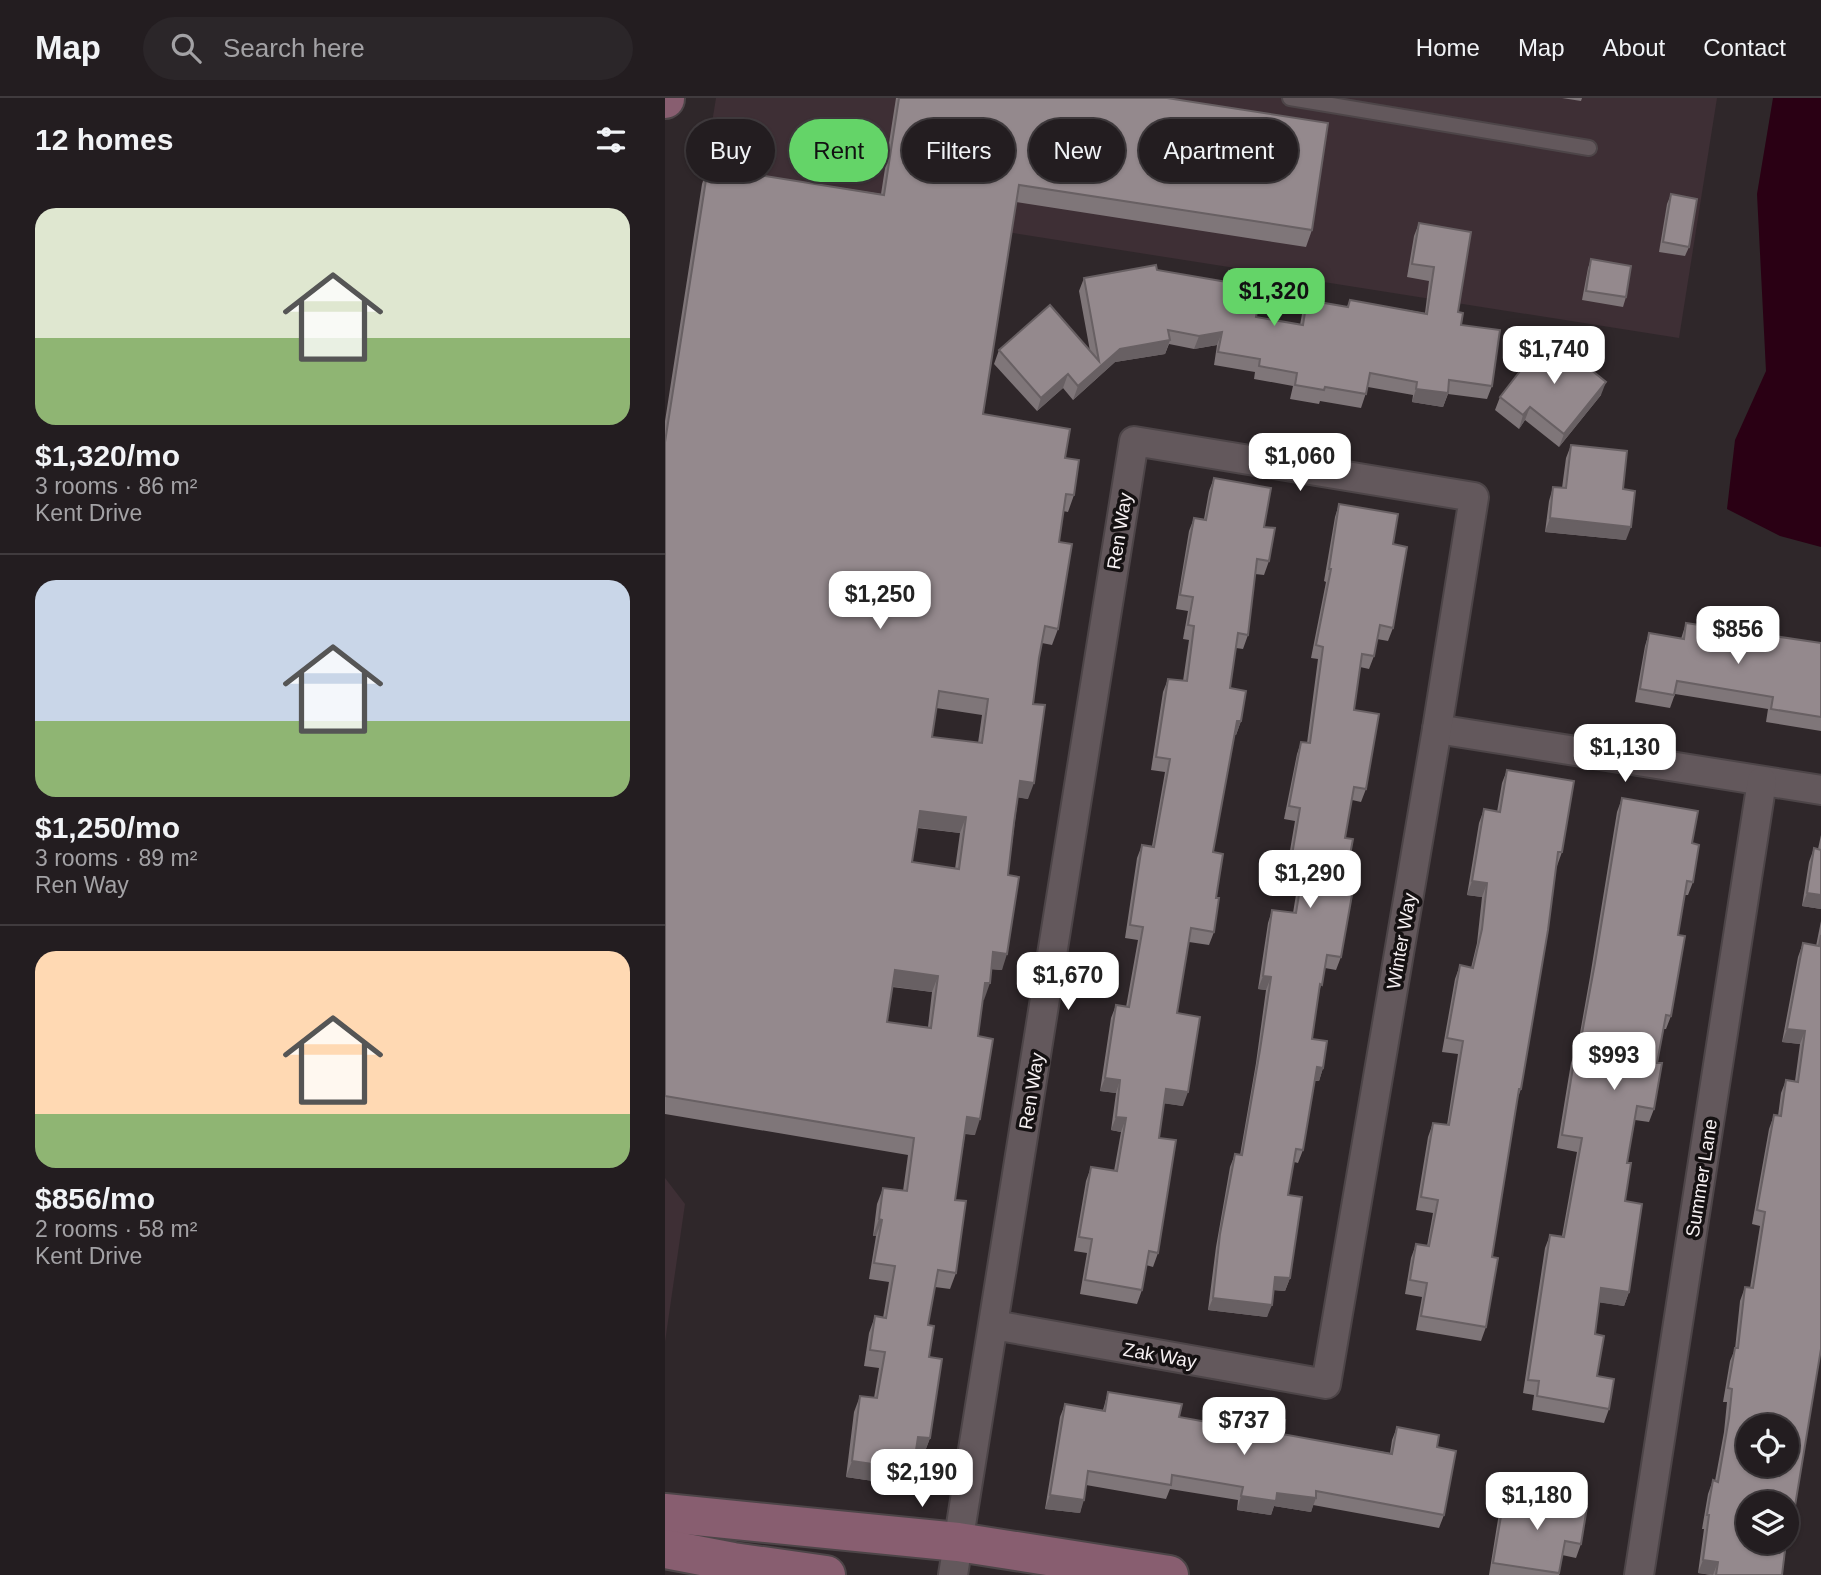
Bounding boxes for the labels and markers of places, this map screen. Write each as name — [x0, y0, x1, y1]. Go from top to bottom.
pin: $1,320 — [1217, 268, 1331, 328]
pin: $1,740 — [1497, 327, 1611, 386]
pin: $1,060 — [1243, 434, 1357, 493]
pin: $1,250 — [823, 572, 937, 631]
pin: $856 — [1697, 606, 1779, 666]
pin: $1,130 — [1568, 724, 1682, 784]
pin: $1,290 — [1253, 850, 1367, 910]
pin: $1,670 — [1011, 953, 1125, 1012]
pin: $993 — [1573, 1032, 1655, 1092]
pin: $737 — [1203, 1398, 1285, 1457]
pin: $2,190 — [865, 1450, 979, 1509]
pin: $1,180 — [1480, 1472, 1594, 1532]

